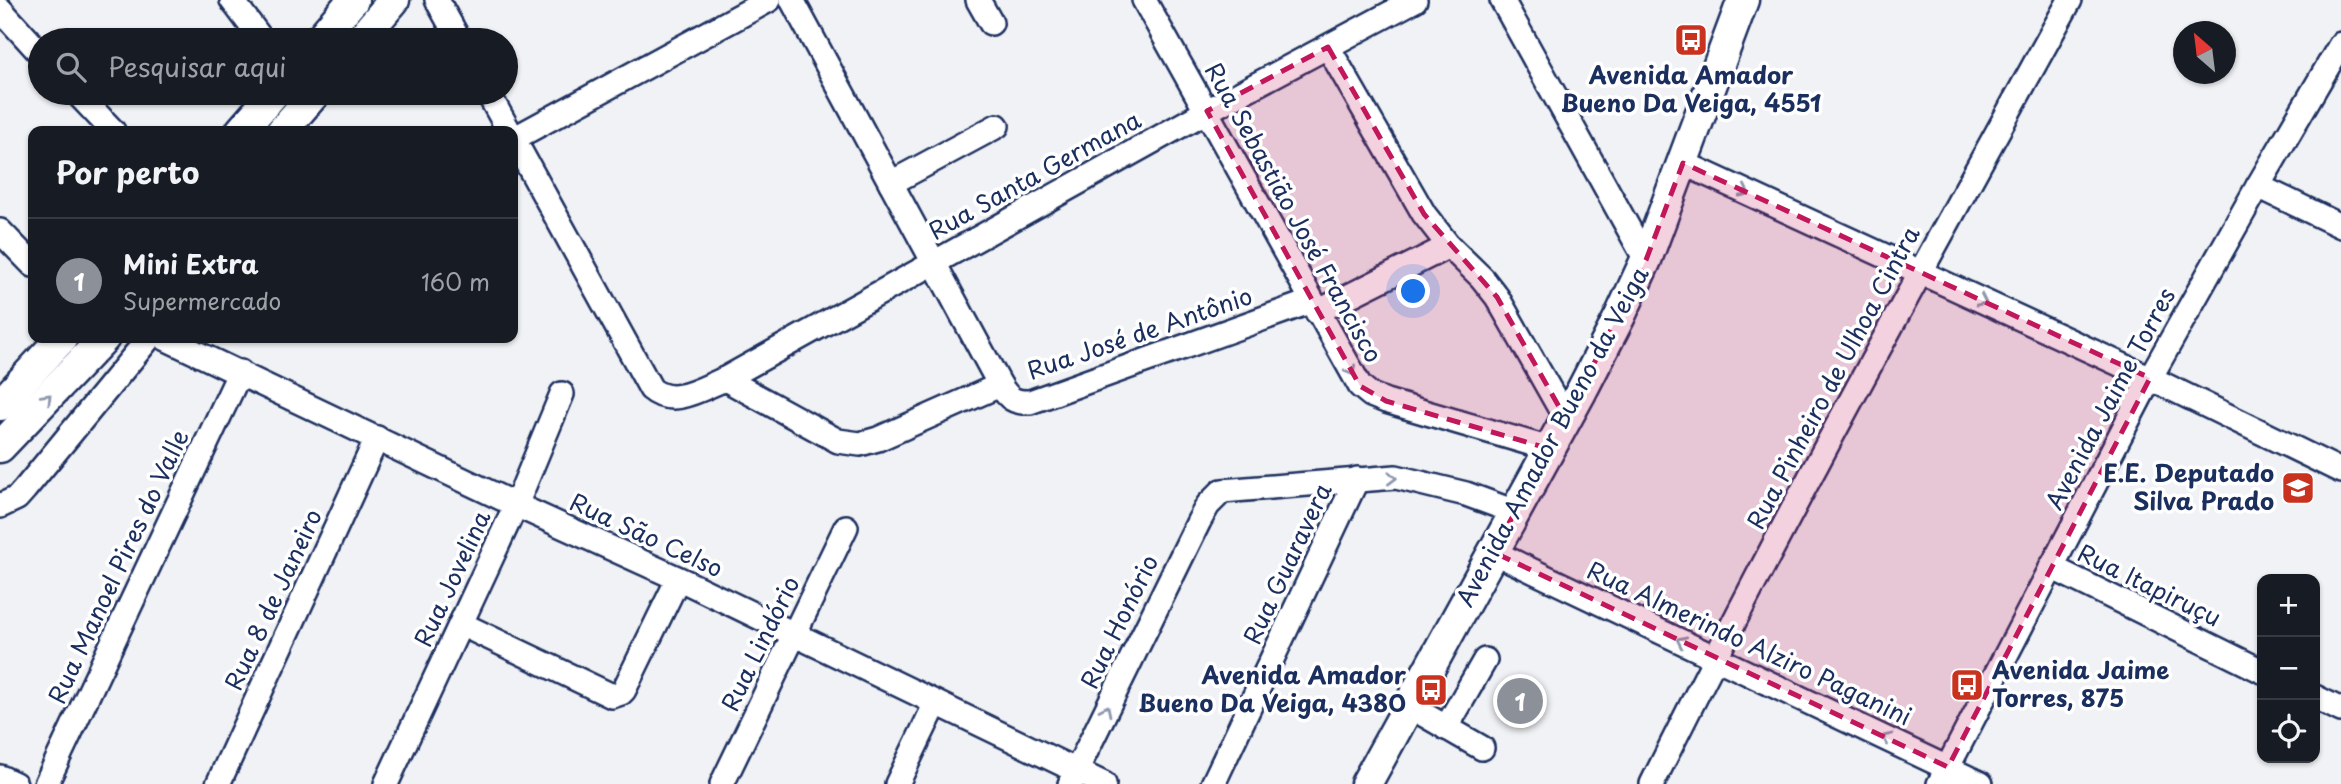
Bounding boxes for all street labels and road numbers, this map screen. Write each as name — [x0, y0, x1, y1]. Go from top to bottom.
street label: Rua Sebastião José Francisco — [1197, 56, 1392, 369]
street label: Rua Santa Germana — [921, 101, 1147, 248]
street label: Rua Pinheiro de Ulhoa Cintra — [1737, 219, 1928, 535]
street label: Avenida Amador Bueno da Veiga — [1446, 260, 1657, 613]
street label: Rua José de Antônio — [1022, 277, 1257, 388]
street label: Avenida Jaime Torres — [2035, 281, 2183, 516]
street label: Rua Manoel Pires do Valle — [38, 423, 197, 709]
street label: Rua Guaravera — [1233, 476, 1339, 650]
street label: Rua São Celso — [564, 483, 729, 585]
street label: Rua 8 de Janeiro — [214, 503, 330, 696]
street label: Rua Jovelina — [404, 504, 499, 652]
street label: Rua Itapiruçu — [2072, 534, 2228, 635]
street label: Rua Honório — [1070, 548, 1166, 694]
street label: Rua Almerindo Alziro Paganini — [1582, 551, 1918, 733]
street label: Rua Lindório — [711, 570, 807, 717]

